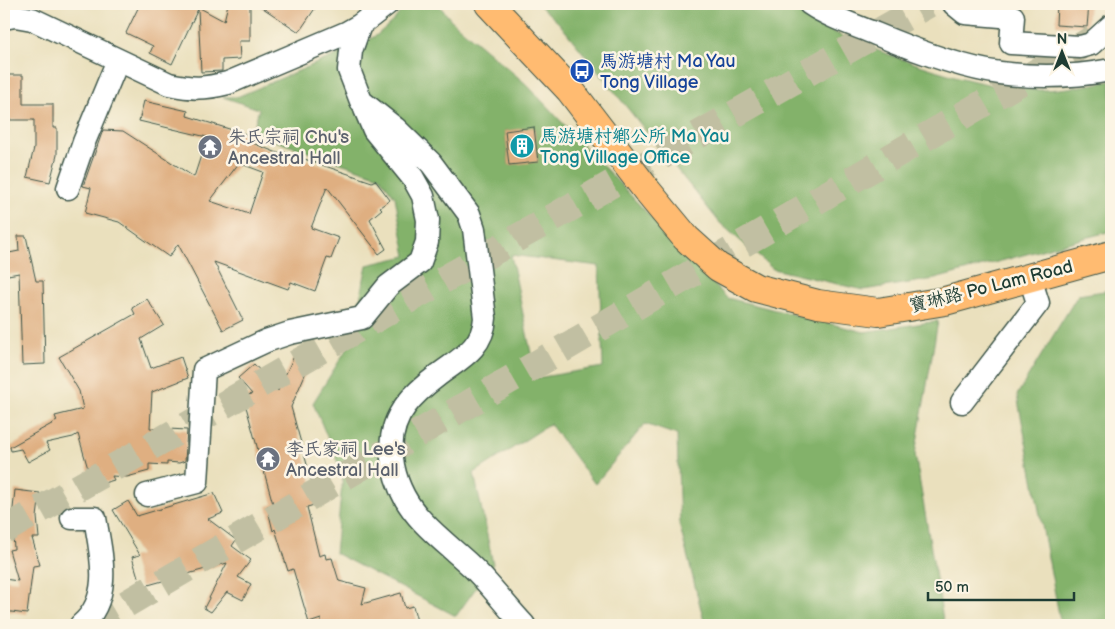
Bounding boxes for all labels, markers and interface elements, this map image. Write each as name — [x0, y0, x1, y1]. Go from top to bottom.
north arrow — [1038, 28, 1088, 78]
text: N — [1057, 31, 1067, 48]
place label: 馬游塘村 Ma Yau Tong Village — [600, 51, 736, 93]
bus stop icon: 馬游塘村 Ma Yau Tong Village — [569, 58, 595, 84]
place label: 馬游塘村鄉公所 Ma Yau Tong Village Office — [540, 126, 730, 168]
place label: 朱氏宗祠 Chu's Ancestral Hall — [228, 127, 349, 169]
building icon: 馬游塘村鄉公所 Ma Yau Tong Village Office — [509, 133, 535, 159]
temple icon: 朱氏宗祠 Chu's Ancestral Hall — [197, 134, 223, 160]
street label: 寶琳路 Po Lam Road — [907, 256, 1075, 317]
place label: 李氏家祠 Lee's Ancestral Hall — [286, 439, 406, 481]
temple icon: 李氏家祠 Lee's Ancestral Hall — [255, 446, 281, 472]
scale bar — [928, 569, 1074, 601]
text: 50 m — [935, 578, 969, 597]

